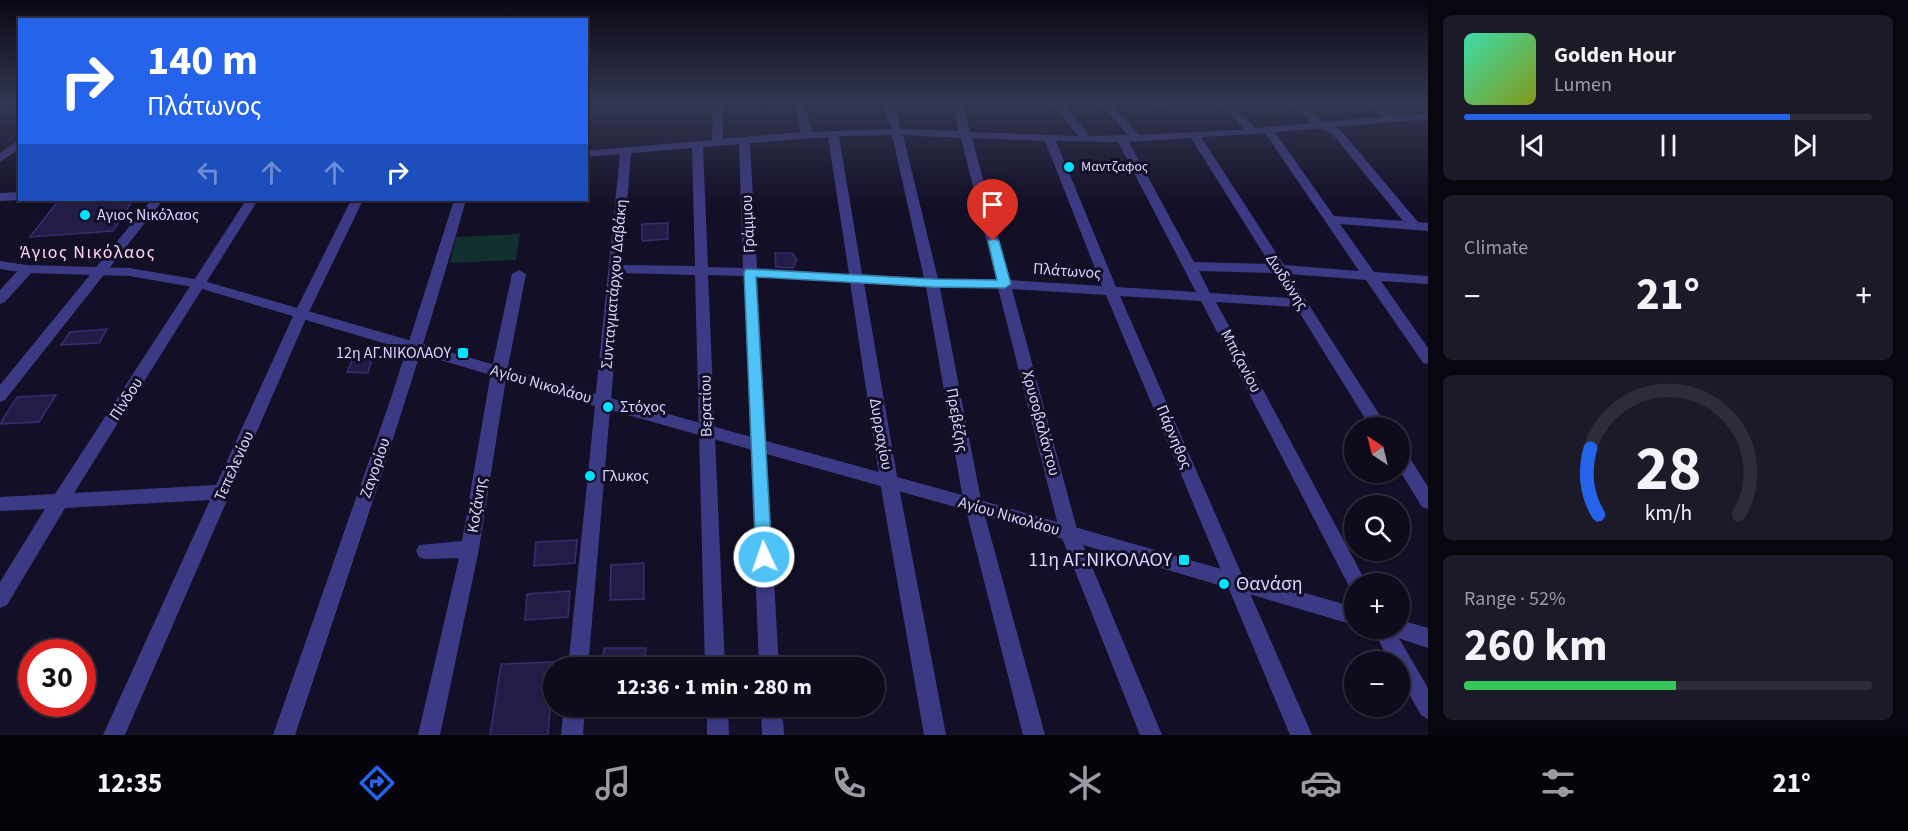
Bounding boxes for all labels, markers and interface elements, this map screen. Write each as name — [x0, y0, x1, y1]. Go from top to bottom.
text: 140 m — [147, 31, 258, 91]
text: Golden Hour — [1554, 39, 1676, 71]
icon: right — [48, 42, 126, 120]
text: Lumen — [1554, 71, 1612, 99]
text: Πλάτωνος — [147, 87, 262, 126]
icon: previous — [1516, 129, 1549, 162]
icon: pause — [1652, 129, 1685, 162]
icon: next — [1788, 129, 1821, 162]
icon: left — [192, 156, 225, 189]
icon: ahead — [255, 156, 288, 189]
icon: ahead — [318, 156, 351, 189]
icon: right — [381, 156, 414, 189]
place label: Μαντζαφος — [1081, 157, 1148, 177]
marker: Μαντζαφος — [1062, 160, 1076, 174]
pin — [967, 179, 1018, 241]
icon: arrive — [976, 188, 1009, 221]
street label: Γράμμου — [735, 194, 761, 254]
street label: Συνταγματάρχου Δαβάκη — [596, 198, 632, 370]
place label: Αγιος Νικόλαος — [97, 204, 199, 226]
marker: Αγιος Νικόλαος — [78, 208, 92, 222]
text: Climate — [1464, 234, 1528, 262]
district label: Άγιος Νικόλαος — [20, 240, 156, 265]
street label: Δωδώνης — [1261, 249, 1313, 315]
street label: Πλάτωνος — [1032, 258, 1102, 284]
text: 21° — [1636, 263, 1700, 327]
text: − — [1464, 273, 1480, 320]
text: + — [1856, 273, 1872, 320]
street label: Μπιζανίου — [1215, 326, 1267, 396]
place label: 12η ΑΓ.ΝΙΚΟΛΑΟΥ — [336, 342, 451, 364]
marker: 12η ΑΓ.ΝΙΚΟΛΑΟΥ — [456, 346, 470, 360]
street label: Αγίου Νικολάου — [488, 359, 594, 409]
street label: Χρυσοβαλάντου — [1016, 368, 1066, 478]
street label: Πίνδου — [104, 373, 148, 425]
street label: Βερατίου — [694, 375, 718, 437]
street label: Πρεβέζης — [941, 386, 973, 454]
place label: Στόχος — [620, 396, 666, 418]
street label: Δυρραχίου — [864, 396, 898, 472]
marker: Στόχος — [601, 400, 615, 414]
street label: Πάρνηθος — [1151, 401, 1197, 473]
north arrow — [1344, 417, 1410, 483]
map controls — [1344, 417, 1410, 717]
text: 28 — [1635, 425, 1701, 514]
street label: Τεπελενίου — [209, 428, 259, 504]
street label: Ζαγορίου — [354, 435, 396, 501]
place label: Γλυκος — [602, 465, 649, 487]
marker: Γλυκος — [583, 469, 597, 483]
street label: Κοζάνης — [462, 476, 492, 534]
street label: Αγίου Νικολάου — [956, 491, 1062, 541]
button: search — [1344, 495, 1410, 561]
text: km/h — [1644, 498, 1692, 529]
position arrow — [732, 525, 796, 589]
place label: 11η ΑΓ.ΝΙΚΟΛΑΟΥ — [1028, 546, 1172, 574]
marker: 11η ΑΓ.ΝΙΚΟΛΑΟΥ — [1177, 553, 1191, 567]
place label: Θανάση — [1236, 570, 1303, 598]
button: + — [1344, 573, 1410, 639]
marker: Θανάση — [1217, 577, 1231, 591]
text: Range · 52% — [1464, 585, 1565, 613]
text: 260 km — [1464, 614, 1608, 678]
speed limit sign: 30 — [18, 639, 96, 717]
button: − — [1344, 651, 1410, 717]
text: 12:36 · 1 min · 280 m — [616, 671, 812, 703]
icon: directions — [356, 762, 398, 804]
icon: music — [592, 762, 634, 804]
icon: phone — [828, 762, 870, 804]
icon: climate — [1064, 762, 1106, 804]
icon: car — [1300, 762, 1342, 804]
icon: filters — [1537, 762, 1579, 804]
text: 12:35 — [97, 764, 162, 803]
text: 21° — [1773, 764, 1811, 803]

